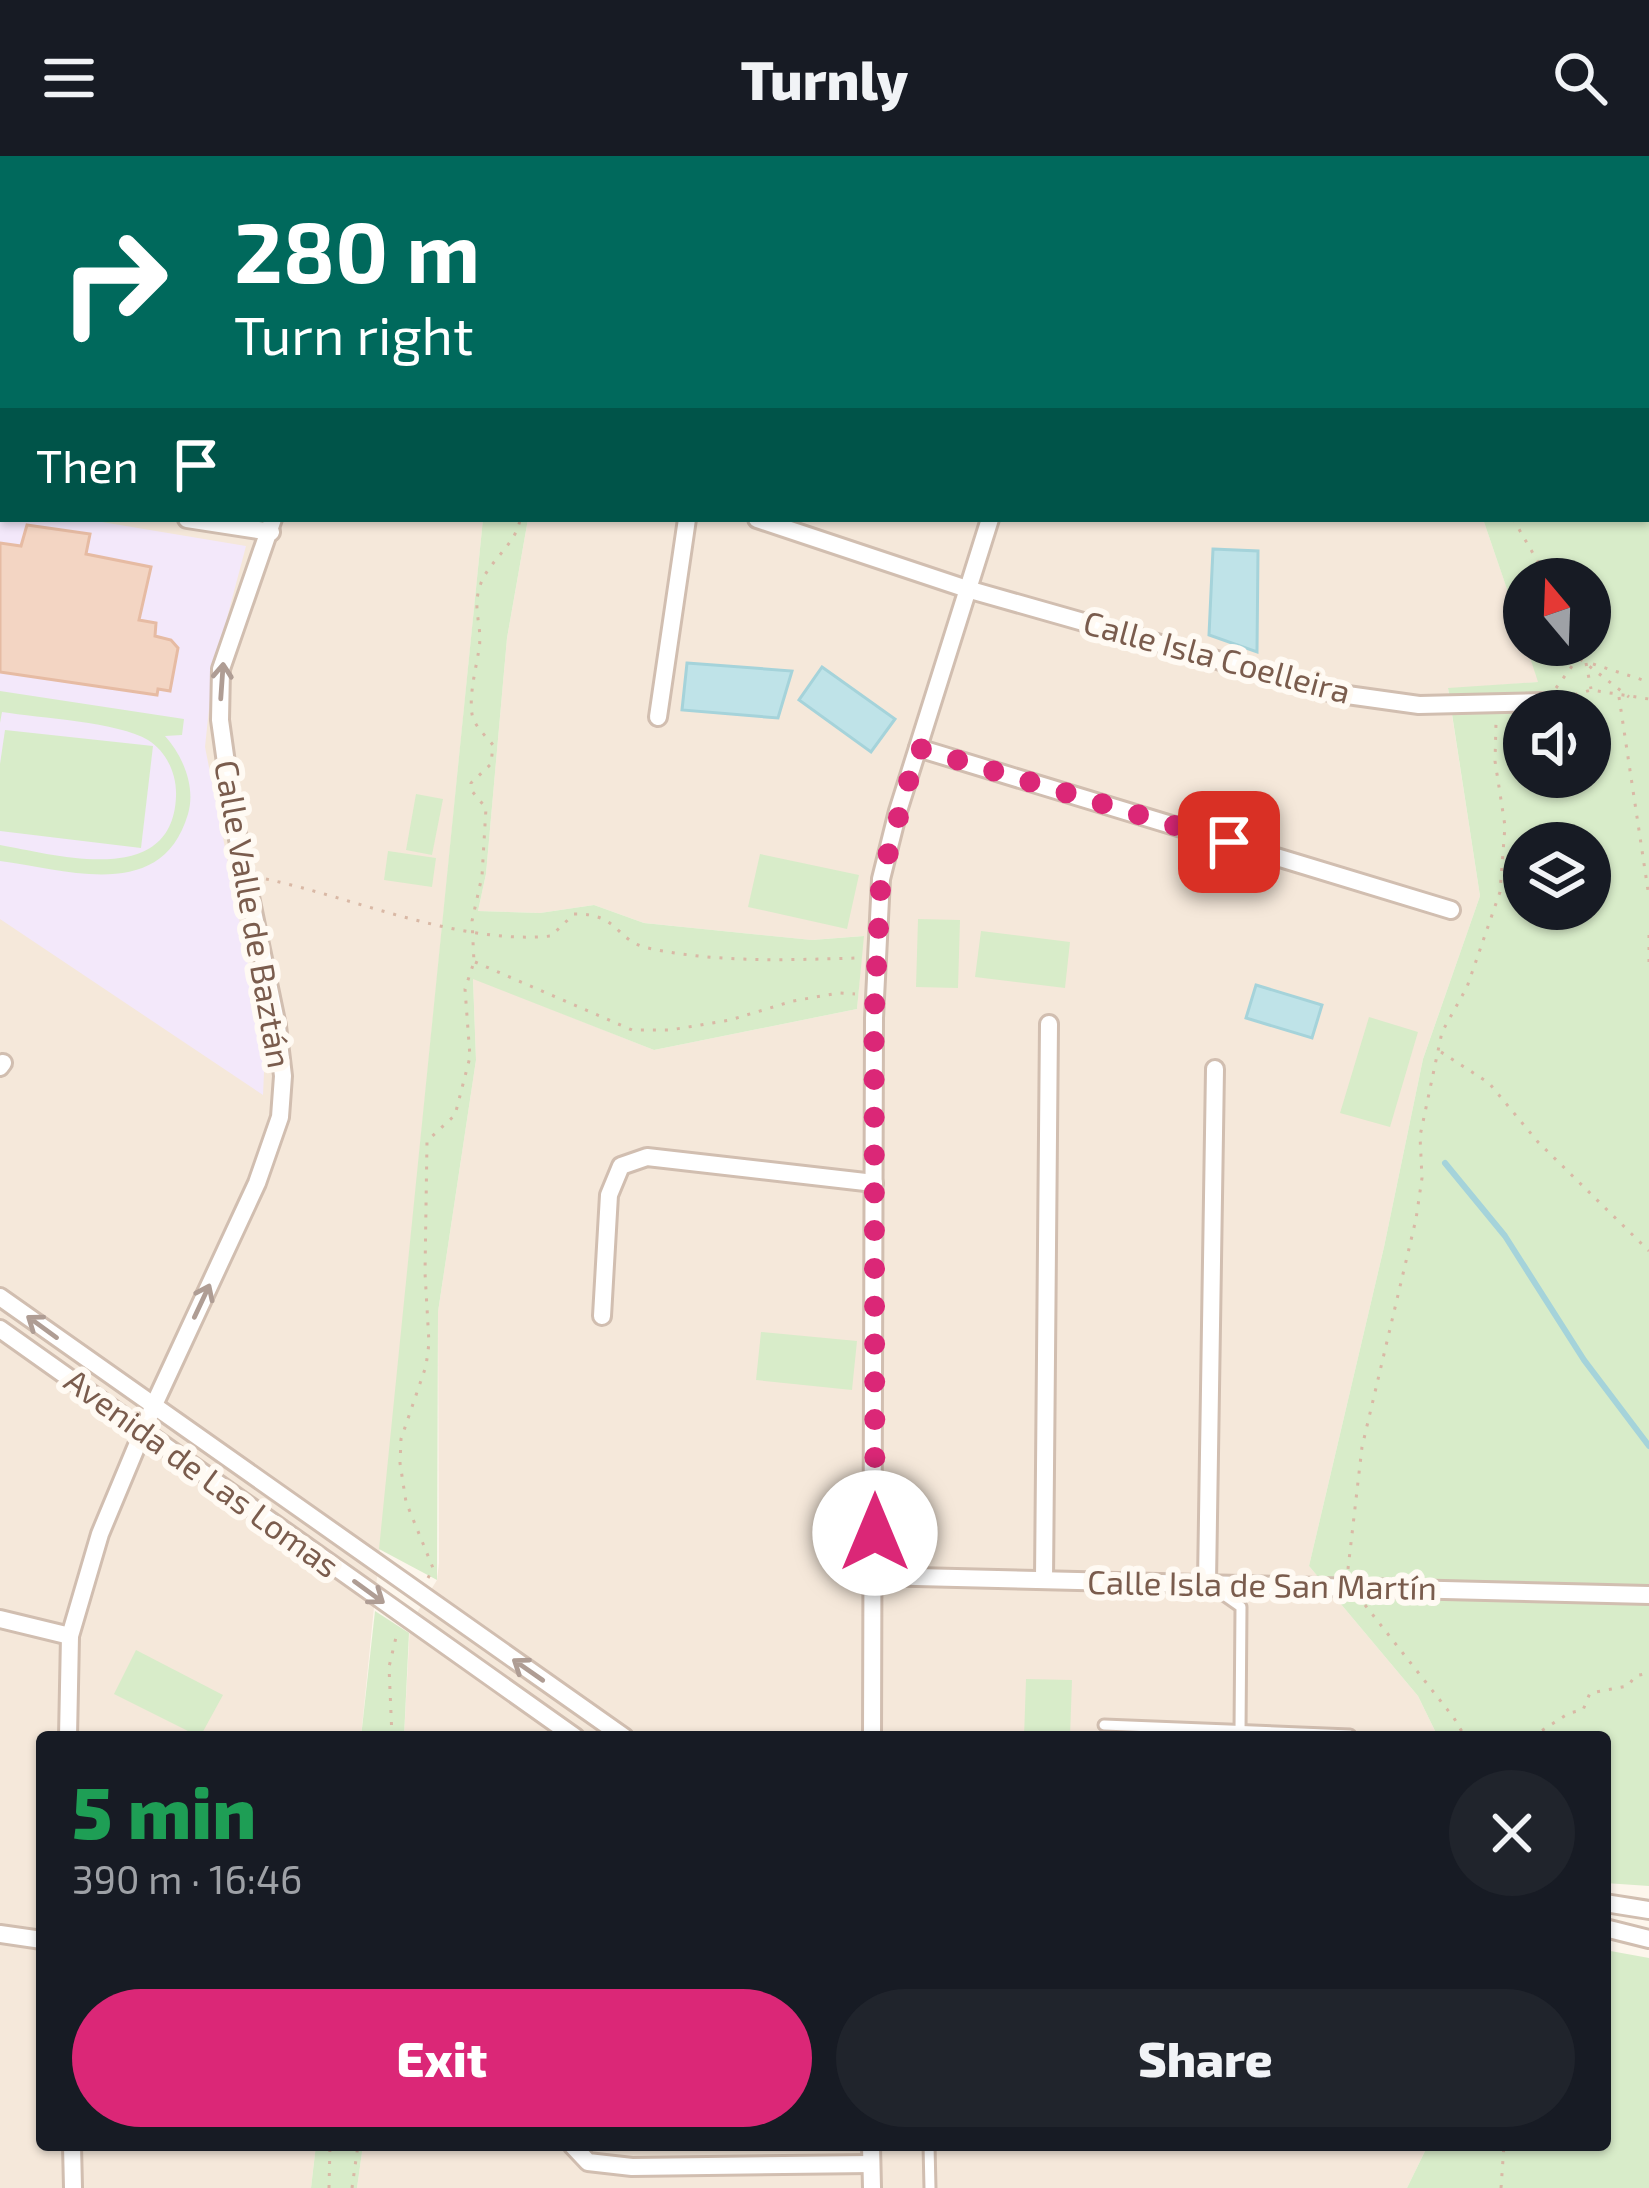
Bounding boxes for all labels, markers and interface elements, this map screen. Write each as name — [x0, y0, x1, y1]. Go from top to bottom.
icon: menu — [36, 45, 102, 111]
icon: search — [1547, 45, 1613, 111]
text: Turnly — [741, 46, 908, 111]
text: 280 m — [234, 199, 480, 300]
icon: right — [36, 204, 192, 360]
text: Turn right — [234, 301, 474, 366]
icon: arrive — [163, 432, 229, 498]
text: Then — [36, 438, 139, 492]
north arrow — [1503, 558, 1611, 666]
map controls — [1503, 558, 1611, 930]
street label: Calle Isla Coelleira — [1080, 601, 1355, 711]
one-way arrow — [211, 662, 234, 701]
button: sound — [1503, 690, 1611, 798]
street label: Calle Valle de Baztán — [207, 757, 301, 1071]
pin — [1178, 791, 1280, 893]
icon: arrive — [1196, 809, 1262, 875]
button: layers — [1503, 822, 1611, 930]
one-way arrow — [192, 1284, 214, 1320]
one-way arrow — [26, 1315, 59, 1341]
street label: Avenida de Las Lomas — [58, 1359, 348, 1585]
position arrow — [812, 1470, 938, 1596]
street label: Calle Isla de San Martín — [1087, 1561, 1437, 1607]
one-way arrow — [352, 1579, 385, 1605]
one-way arrow — [512, 1658, 545, 1683]
text: 5 min — [72, 1767, 256, 1853]
button: close — [1449, 1770, 1575, 1896]
text: 390 m · 16:46 — [72, 1855, 302, 1902]
button: Exit — [72, 1989, 812, 2127]
button: Share — [836, 1989, 1575, 2127]

